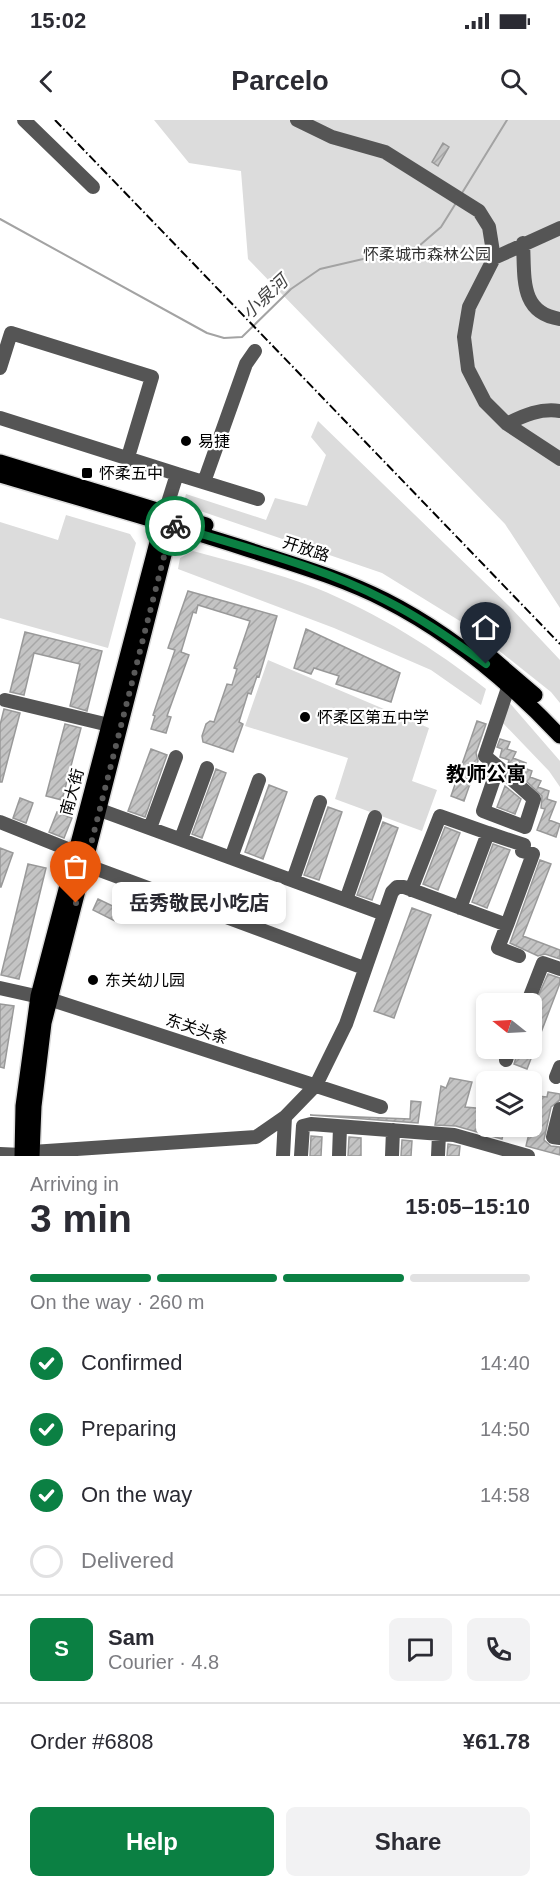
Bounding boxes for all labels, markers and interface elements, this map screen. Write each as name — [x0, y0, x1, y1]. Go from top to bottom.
text: 15:02 — [30, 8, 86, 33]
icon: back — [30, 65, 63, 98]
icon: search — [497, 65, 530, 98]
text: Parcelo — [231, 66, 329, 96]
park label: 怀柔城市森林公园 — [363, 246, 491, 263]
water label: 小泉河 — [238, 269, 294, 323]
place label: 易捷 — [198, 433, 230, 450]
marker: 易捷 — [179, 434, 193, 448]
place label: 怀柔五中 — [99, 465, 163, 482]
marker: 怀柔五中 — [80, 466, 94, 480]
courier — [145, 496, 205, 556]
icon: bike — [159, 510, 192, 543]
street label: 开放路 — [281, 533, 331, 565]
pin — [460, 602, 511, 664]
icon: home — [469, 611, 502, 644]
place label: 怀柔区第五中学 — [317, 709, 429, 726]
marker: 怀柔区第五中学 — [298, 710, 312, 724]
district label: 教师公寓 — [446, 763, 526, 785]
street label: 南大街 — [58, 767, 86, 817]
pin — [50, 841, 101, 903]
icon: bag — [59, 850, 92, 883]
callout: 岳秀敬民小吃店 — [112, 882, 286, 924]
text: 岳秀敬民小吃店 — [129, 892, 269, 914]
place label: 东关幼儿园 — [105, 972, 185, 989]
marker: 东关幼儿园 — [86, 973, 100, 987]
north arrow — [476, 993, 542, 1059]
map controls — [476, 993, 542, 1137]
street label: 东关头条 — [164, 1011, 230, 1047]
button: layers — [476, 1071, 542, 1137]
text: Arriving in — [30, 1173, 119, 1195]
text: 15:05–15:10 — [405, 1194, 530, 1219]
text: 3 min — [30, 1197, 132, 1240]
text: On the way · 260 m — [30, 1291, 205, 1313]
icon: check — [30, 1347, 63, 1380]
text: Confirmed — [81, 1350, 182, 1375]
text: 14:40 — [480, 1352, 530, 1374]
icon: check — [30, 1413, 63, 1446]
text: Preparing — [81, 1416, 176, 1441]
text: 14:50 — [480, 1418, 530, 1440]
icon: check — [30, 1479, 63, 1512]
text: On the way — [81, 1482, 192, 1507]
text: 14:58 — [480, 1484, 530, 1506]
text: Delivered — [81, 1548, 174, 1573]
button: chat — [389, 1618, 452, 1681]
button: phone — [467, 1618, 530, 1681]
text: Sam — [108, 1625, 154, 1650]
text: S — [54, 1636, 69, 1661]
text: Courier · 4.8 — [108, 1651, 219, 1673]
text: Order #6808 — [30, 1729, 154, 1754]
text: ¥61.78 — [463, 1729, 530, 1754]
button: Help — [30, 1807, 274, 1876]
button: Share — [286, 1807, 530, 1876]

